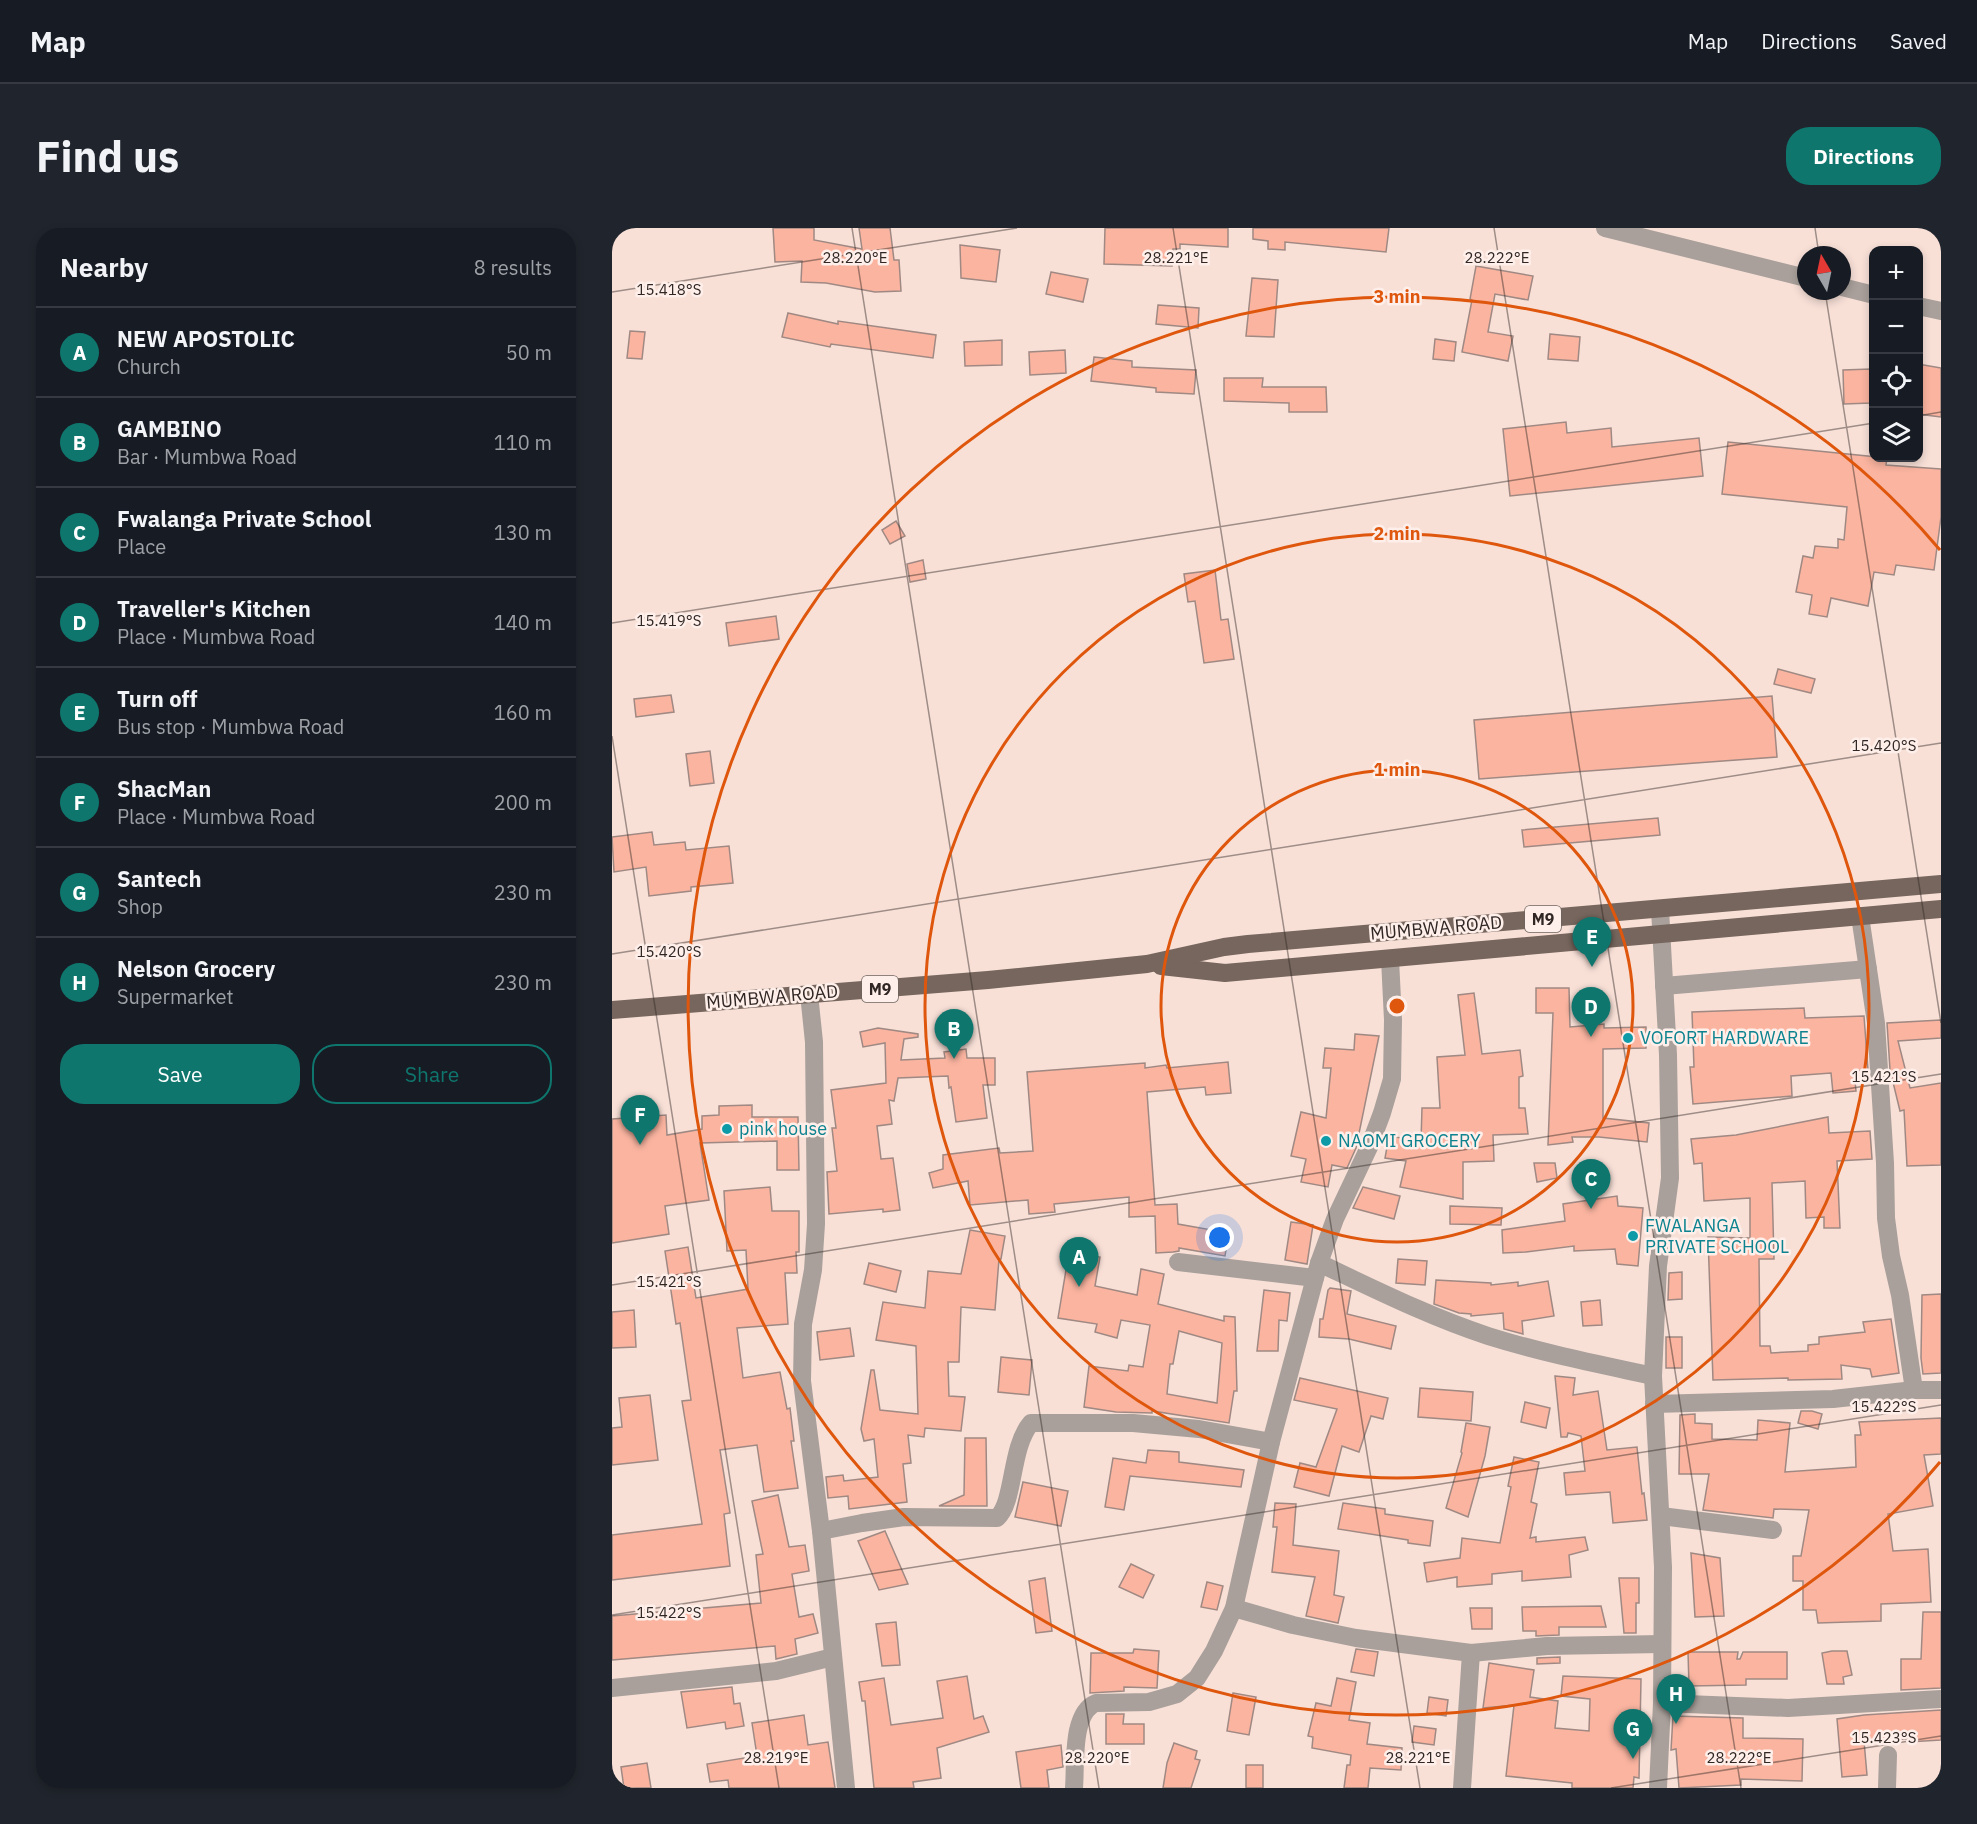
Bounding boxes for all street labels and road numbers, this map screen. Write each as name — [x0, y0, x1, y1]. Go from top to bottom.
road number: M9 — [1525, 906, 1561, 932]
street label: MUMBWA ROAD — [1369, 910, 1503, 945]
road number: M9 — [862, 976, 898, 1002]
street label: MUMBWA ROAD — [705, 979, 839, 1014]

